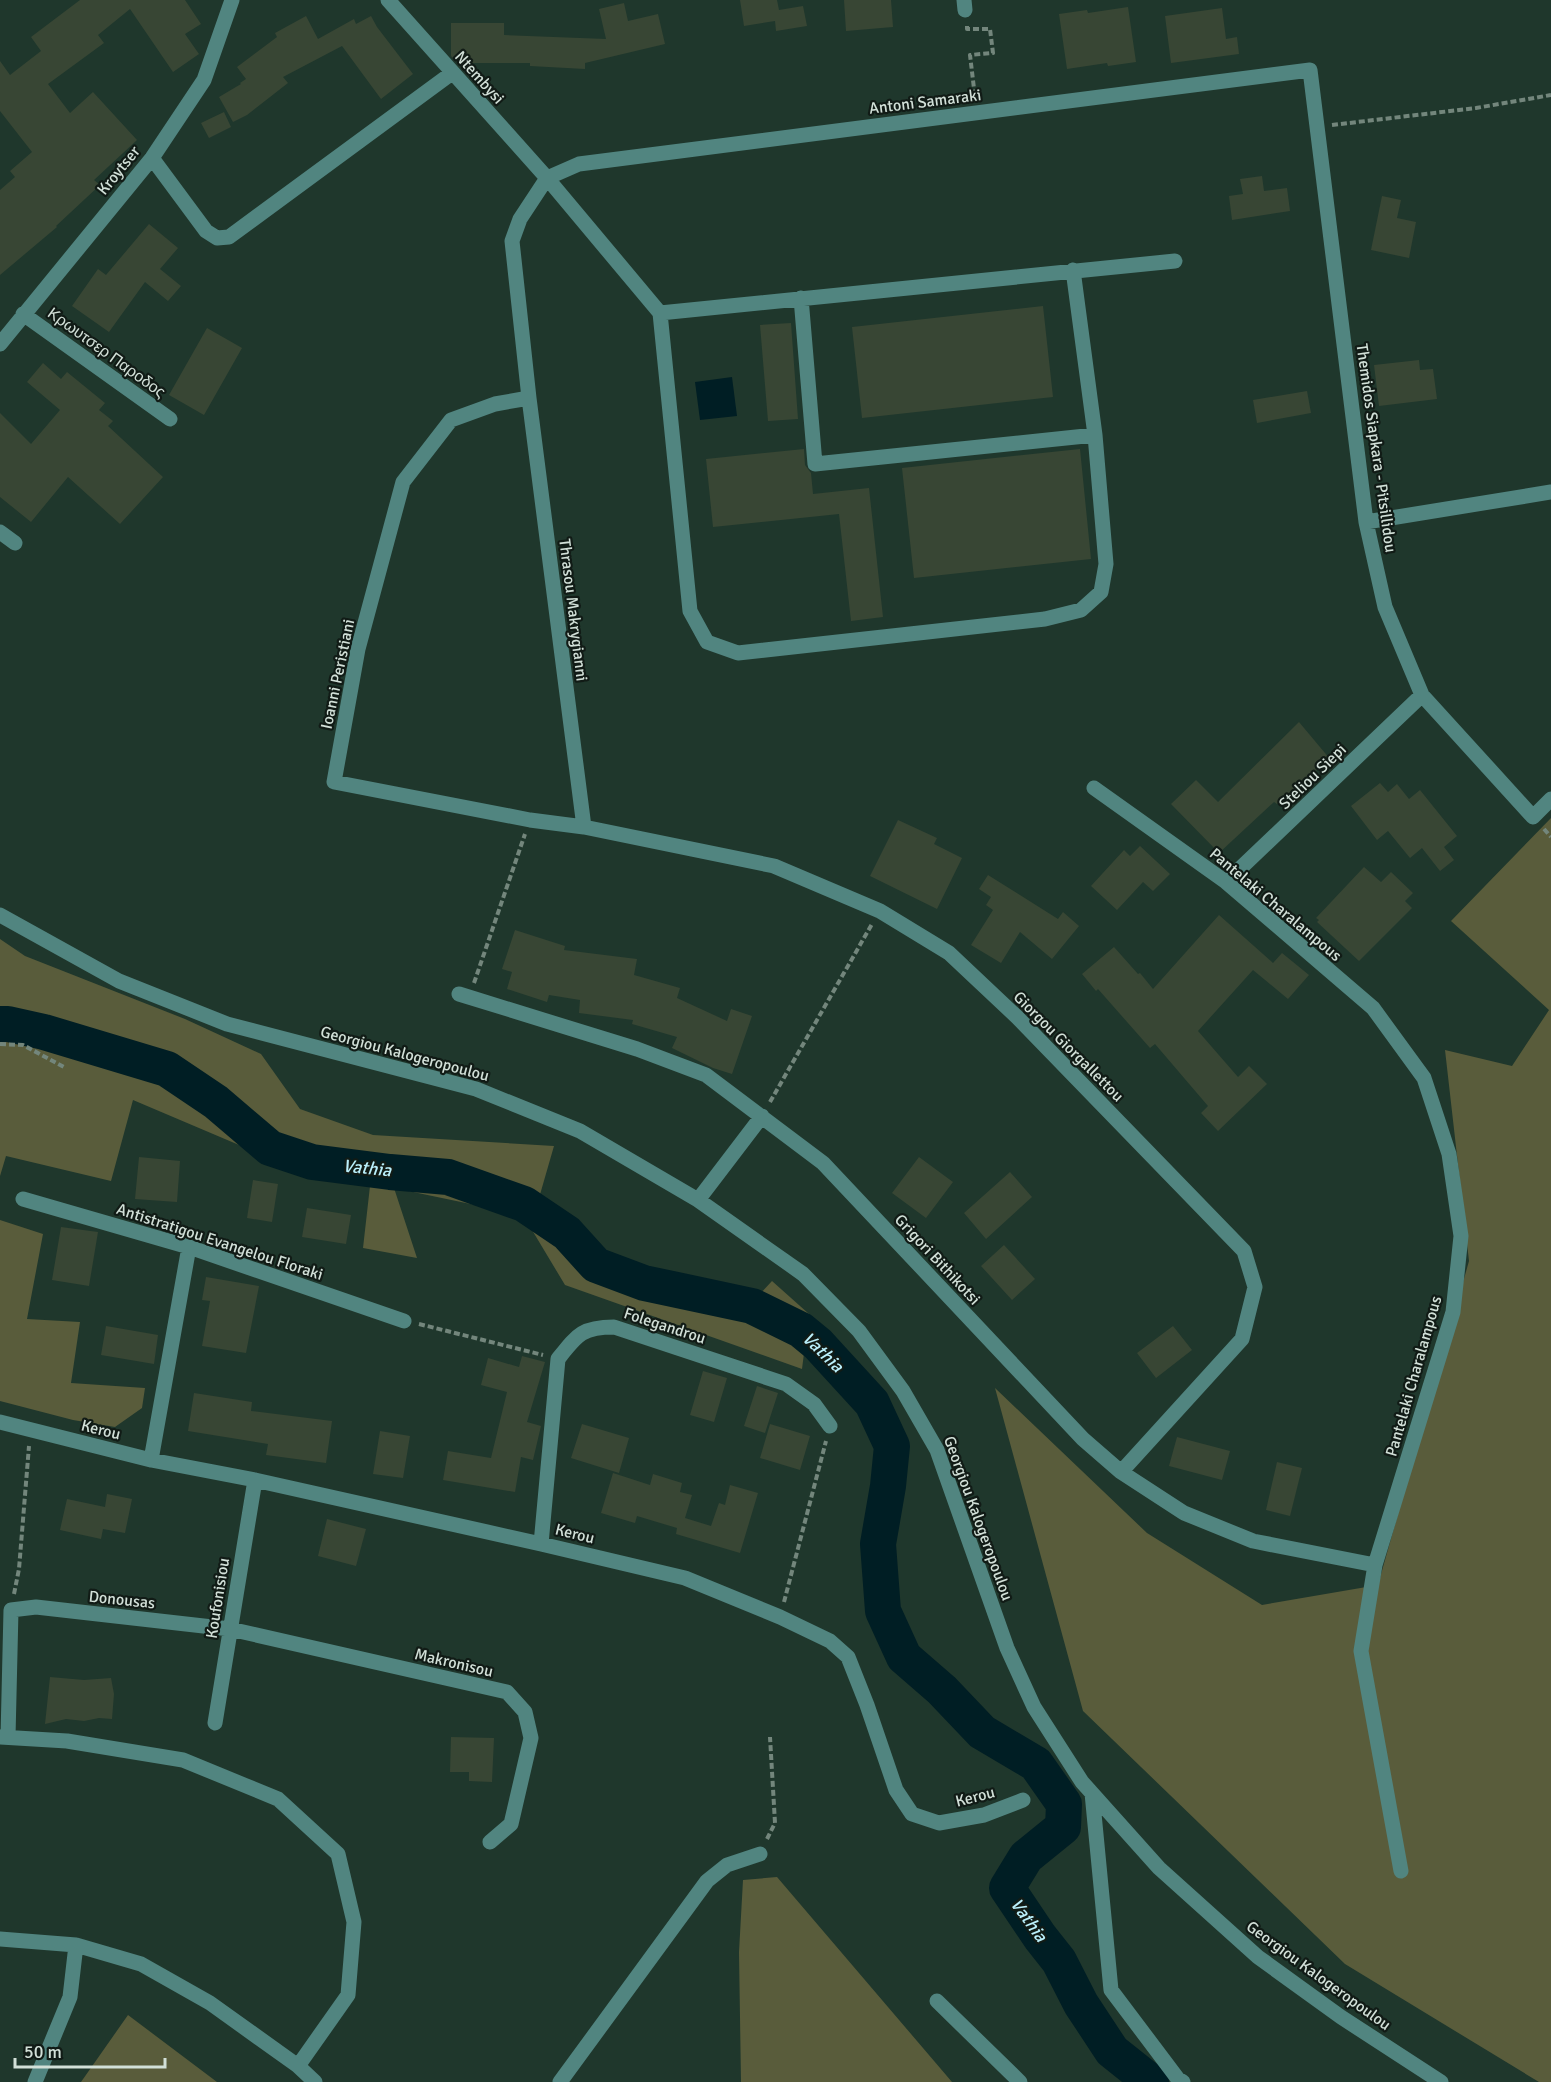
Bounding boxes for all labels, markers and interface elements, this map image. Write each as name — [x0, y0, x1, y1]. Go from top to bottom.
street label: Ntembysi — [450, 47, 508, 108]
street label: Antoni Samaraki — [868, 85, 982, 119]
street label: Kroytser — [93, 142, 145, 199]
street label: Κρωυτσερ Παροδος — [43, 303, 170, 403]
street label: Themidos Siapkara - Pitsillidou — [1351, 342, 1401, 554]
street label: Thrasou Makrygianni — [554, 538, 592, 683]
street label: Ioanni Peristiani — [317, 617, 359, 731]
street label: Steliou Siepi — [1275, 740, 1351, 814]
street label: Pantelaki Charalampous — [1205, 844, 1345, 966]
street label: Giorgou Giorgallettou — [1009, 987, 1128, 1106]
street label: Georgiou Kalogeropoulou — [318, 1022, 491, 1086]
water label: Vathia — [342, 1155, 393, 1182]
street label: Antistratigou Evangelou Floraki — [114, 1199, 325, 1285]
street label: Grigori Bithikotsi — [890, 1210, 984, 1309]
street label: Pantelaki Charalampous — [1381, 1294, 1446, 1459]
street label: Folegandrou — [621, 1303, 708, 1349]
water label: Vathia — [798, 1327, 849, 1377]
street label: Kerou — [79, 1415, 123, 1445]
street label: Georgiou Kalogeropoulou — [939, 1433, 1017, 1603]
street label: Kerou — [553, 1519, 597, 1549]
street label: Koufonisiou — [202, 1556, 234, 1640]
street label: Donousas — [88, 1587, 156, 1613]
street label: Makronisou — [412, 1644, 495, 1682]
street label: Kerou — [953, 1782, 997, 1812]
water label: Vathia — [1006, 1894, 1053, 1947]
street label: Georgiou Kalogeropoulou — [1242, 1917, 1395, 2035]
scale bar — [15, 2031, 165, 2069]
text: 50 m — [24, 2041, 62, 2063]

